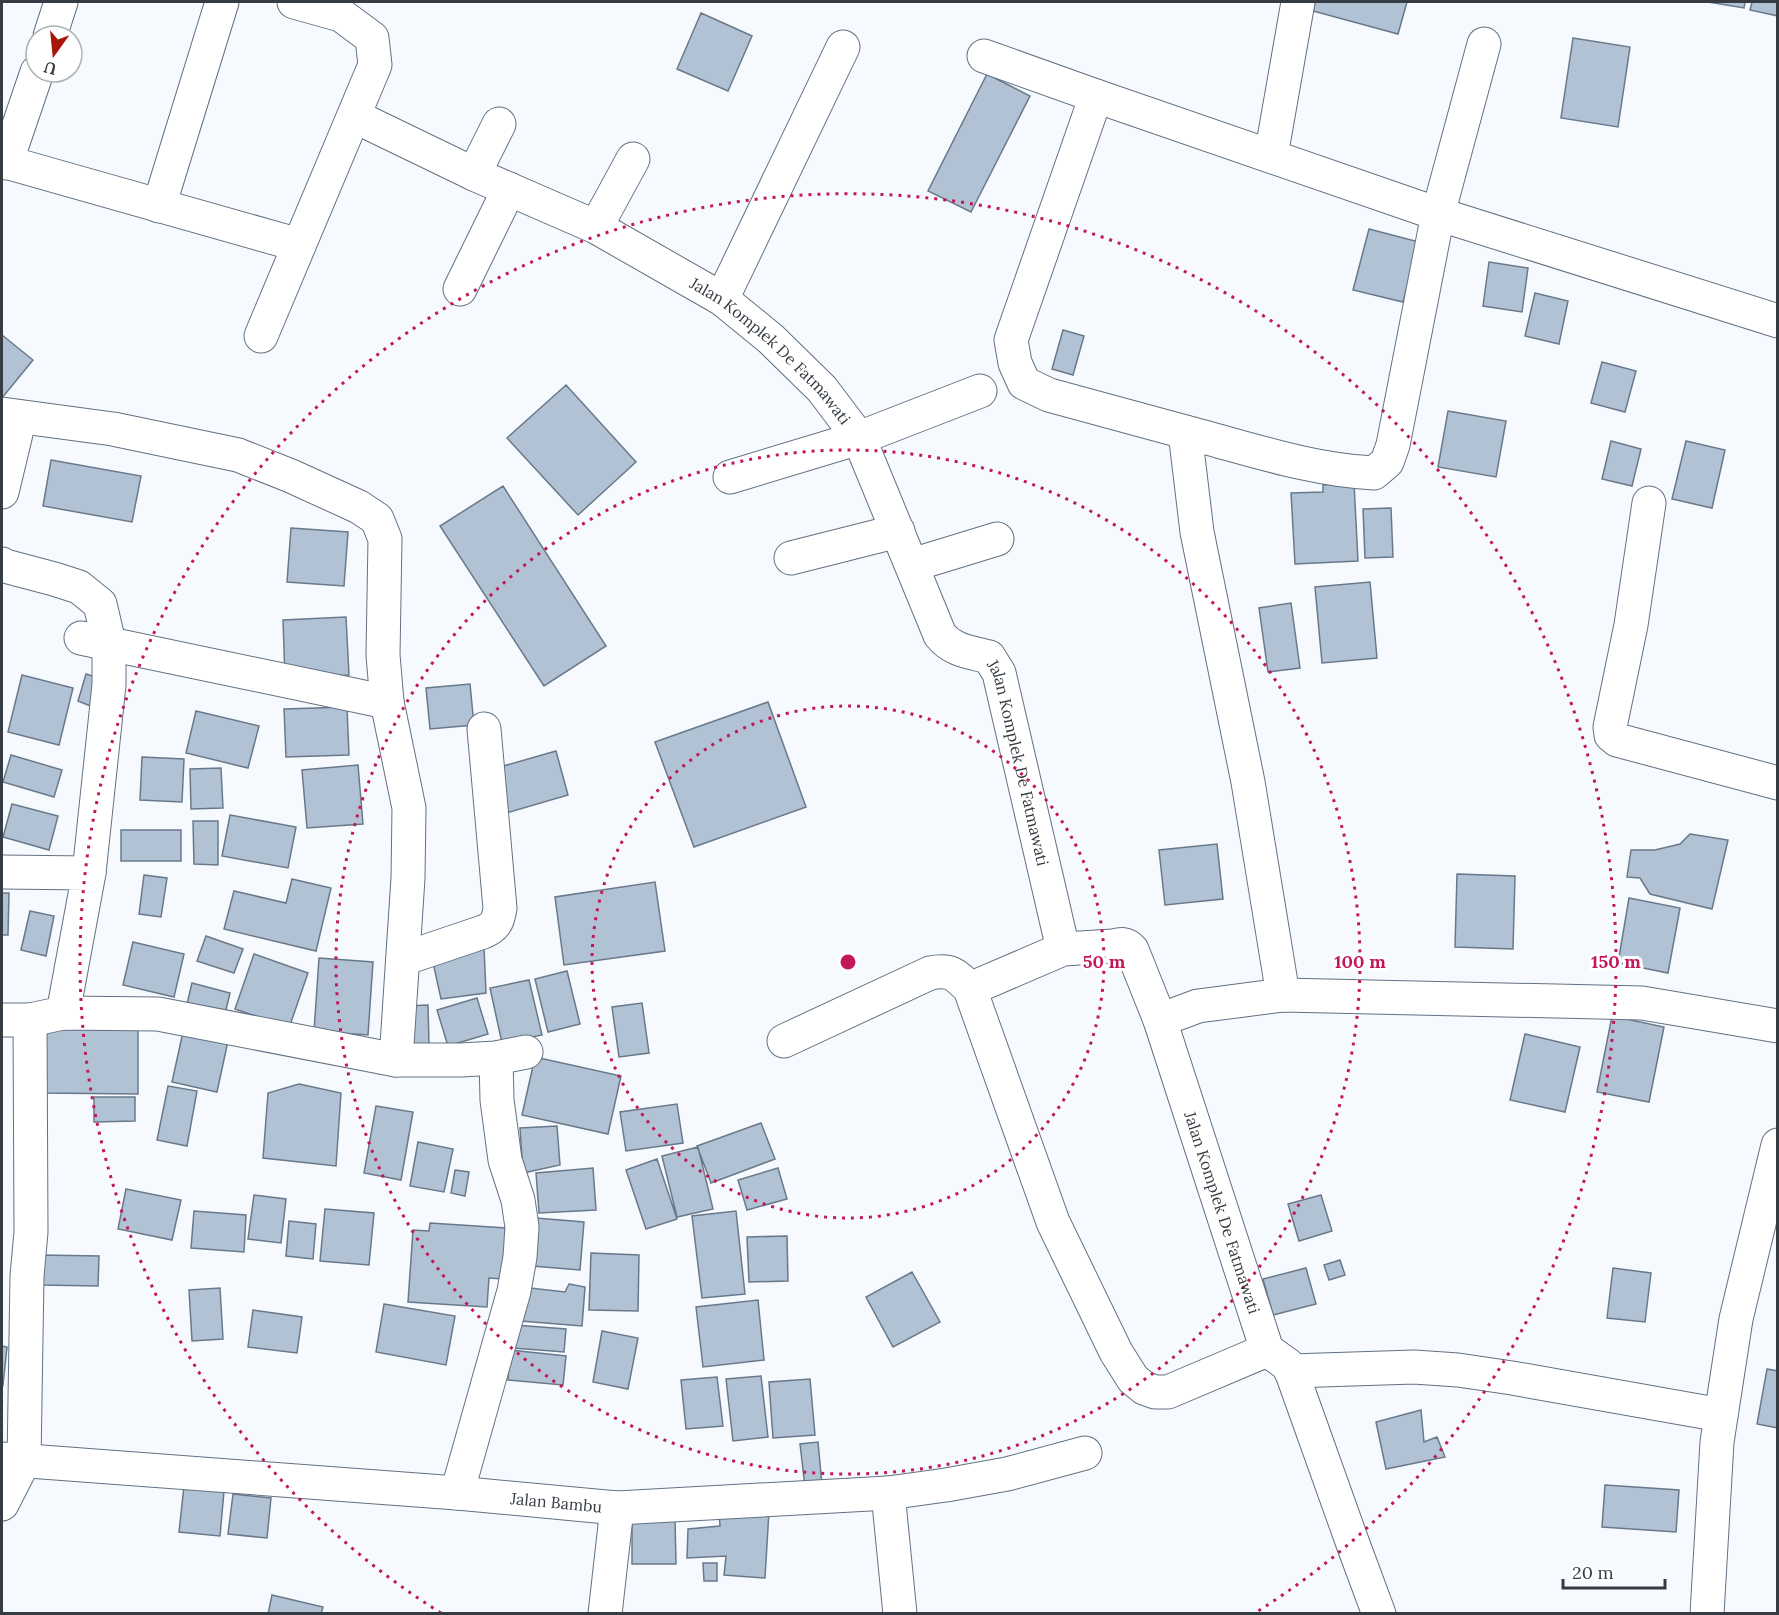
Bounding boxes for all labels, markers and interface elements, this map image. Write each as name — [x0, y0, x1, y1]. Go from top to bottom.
north arrow — [24, 24, 84, 84]
text: U — [42, 57, 59, 80]
street label: Jalan Komplek De Fatmawati — [686, 272, 855, 428]
street label: Jalan Komplek De Fatmawati — [983, 655, 1053, 868]
text: 50 m — [1083, 950, 1126, 973]
text: 100 m — [1334, 950, 1386, 973]
text: 150 m — [1591, 950, 1641, 973]
centre of rings — [838, 952, 858, 972]
street label: Jalan Komplek De Fatmawati — [1180, 1108, 1265, 1316]
street label: Jalan Bambu — [509, 1488, 603, 1517]
scale bar — [1563, 1552, 1665, 1590]
text: 20 m — [1572, 1561, 1614, 1584]

